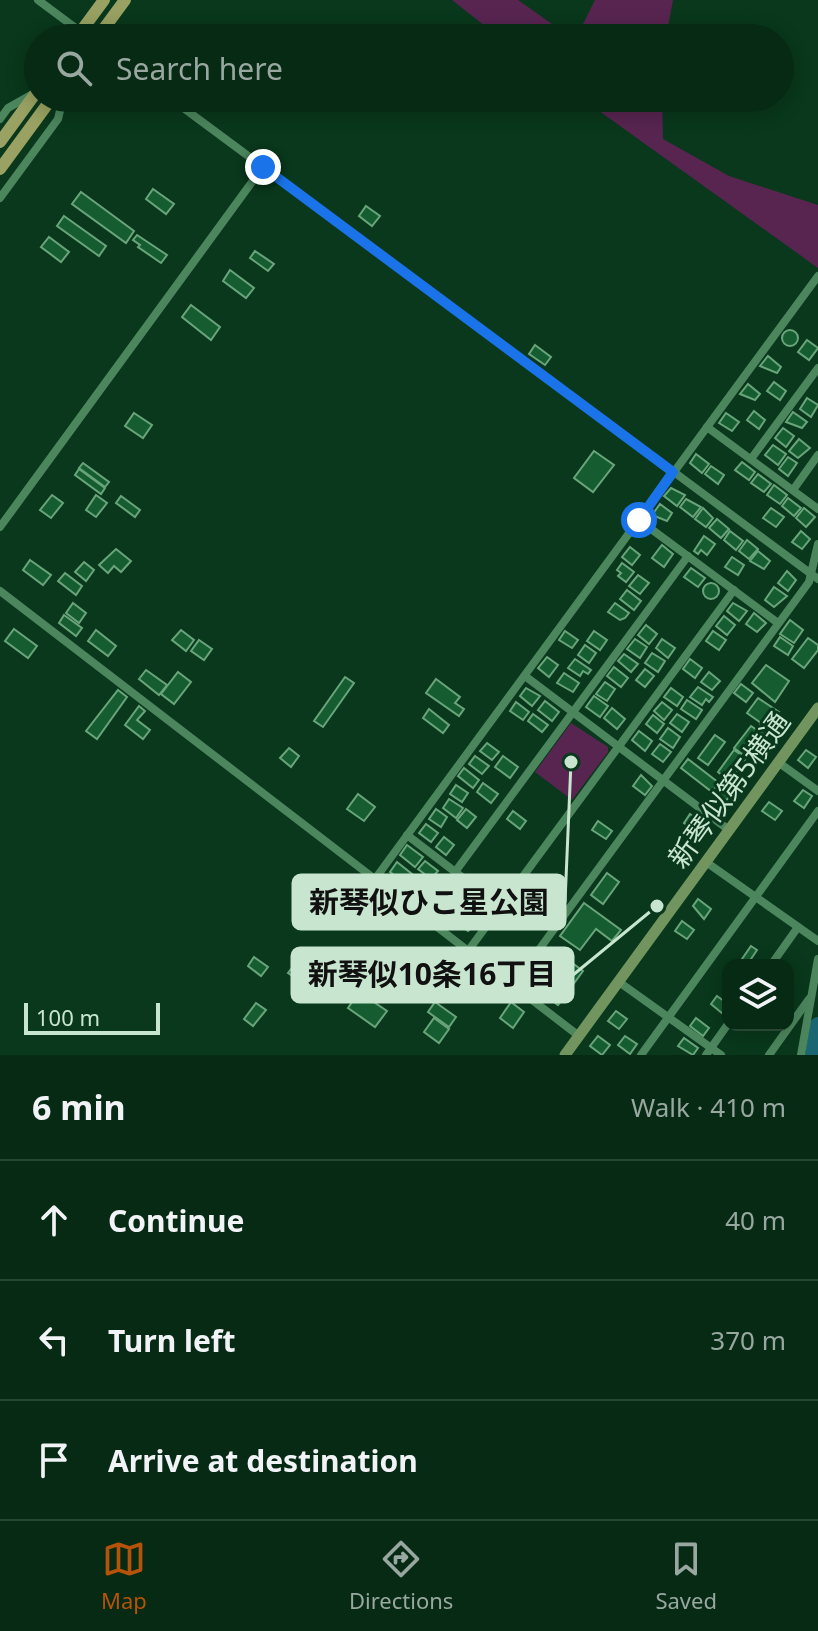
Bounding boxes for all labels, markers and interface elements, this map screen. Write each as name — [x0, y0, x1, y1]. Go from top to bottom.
search box — [24, 24, 794, 112]
icon: search — [52, 46, 96, 90]
text: Search here — [116, 48, 283, 89]
route end — [245, 149, 281, 185]
route start — [621, 502, 657, 538]
street label: 新琴似第5横通 — [659, 704, 798, 875]
callout: 新琴似ひこ星公園 — [293, 875, 565, 929]
text: 新琴似ひこ星公園 — [309, 881, 549, 922]
callout: 新琴似10条16丁目 — [292, 948, 573, 1002]
text: 新琴似10条16丁目 — [308, 953, 556, 994]
map controls — [722, 959, 794, 1031]
button: layers — [722, 959, 794, 1031]
scale bar — [24, 999, 160, 1035]
text: 100 m — [36, 1002, 100, 1032]
text: 6 min — [32, 1084, 126, 1130]
text: Walk · 410 m — [631, 1089, 786, 1125]
icon: ahead — [32, 1198, 76, 1242]
text: Continue — [108, 1200, 244, 1241]
text: 40 m — [725, 1202, 786, 1238]
icon: left — [32, 1318, 76, 1362]
text: Turn left — [108, 1320, 236, 1361]
text: 370 m — [710, 1322, 786, 1358]
icon: arrive — [32, 1438, 76, 1482]
text: Arrive at destination — [108, 1440, 418, 1481]
tab: Map — [101, 1537, 147, 1615]
tab: Directions — [349, 1537, 453, 1615]
tab: Saved — [655, 1537, 717, 1615]

